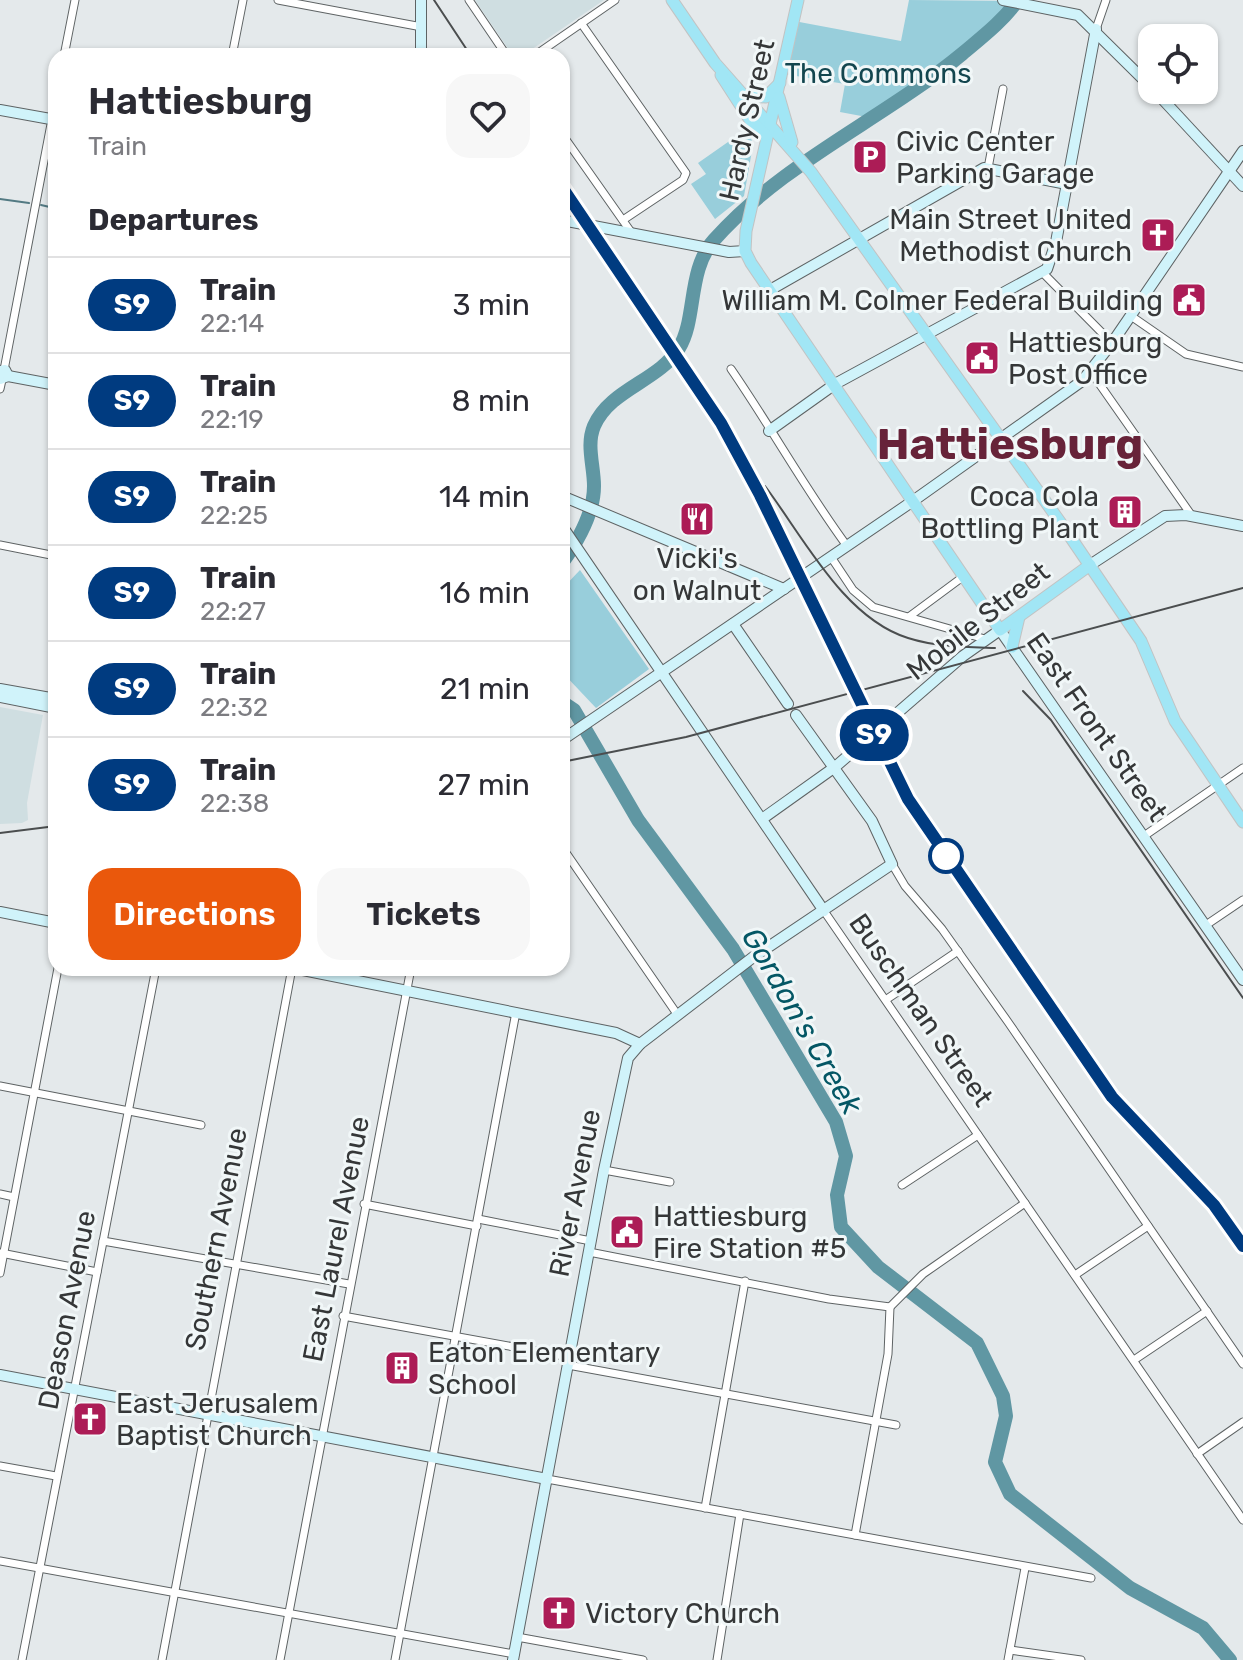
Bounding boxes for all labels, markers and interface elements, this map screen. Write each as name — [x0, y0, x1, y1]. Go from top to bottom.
map controls — [1138, 24, 1218, 104]
button: locate — [1138, 24, 1218, 104]
street label: Hardy Street — [712, 36, 782, 204]
park label: The Commons — [784, 57, 972, 90]
button: heart — [446, 74, 530, 158]
text: Hattiesburg — [88, 78, 313, 124]
place label: Civic Center Parking Garage — [896, 125, 1094, 190]
text: Train — [88, 131, 147, 162]
parking icon: Civic Center Parking Garage — [851, 138, 889, 176]
text: Departures — [88, 202, 259, 238]
place label: Main Street United Methodist Church — [889, 203, 1132, 268]
church icon: Main Street United Methodist Church — [1139, 216, 1177, 254]
text: Train — [200, 272, 276, 308]
public building icon: William M. Colmer Federal Building — [1170, 281, 1208, 319]
place label: William M. Colmer Federal Building — [721, 284, 1163, 317]
text: 3 min — [453, 287, 530, 323]
text: S9 — [114, 288, 150, 321]
text: 22:14 — [200, 308, 264, 339]
place label: Hattiesburg Post Office — [1008, 326, 1163, 391]
public building icon: Hattiesburg Post Office — [963, 339, 1001, 377]
text: Train — [200, 368, 276, 404]
text: 8 min — [451, 383, 530, 419]
text: S9 — [114, 384, 150, 417]
text: 22:19 — [200, 404, 264, 435]
district label: Hattiesburg — [877, 418, 1143, 470]
text: Train — [200, 464, 276, 500]
text: 14 min — [439, 479, 530, 515]
text: S9 — [114, 480, 150, 513]
place label: Coca Cola Bottling Plant — [920, 480, 1099, 545]
building icon: Coca Cola Bottling Plant — [1106, 493, 1144, 531]
text: 22:25 — [200, 500, 268, 531]
restaurant icon: Vicki's on Walnut — [678, 500, 716, 538]
place label: Vicki's on Walnut — [633, 542, 761, 607]
street label: Mobile Street — [900, 555, 1056, 687]
text: Train — [200, 560, 276, 596]
text: 16 min — [440, 575, 530, 611]
text: S9 — [114, 576, 150, 609]
text: 22:27 — [200, 596, 266, 627]
street label: East Front Street — [1020, 626, 1174, 828]
text: Train — [200, 656, 276, 692]
text: 21 min — [440, 671, 530, 707]
text: S9 — [114, 672, 150, 705]
text: 22:32 — [200, 692, 268, 723]
line badge: S9 — [838, 709, 910, 761]
text: S9 — [856, 718, 892, 751]
text: Train — [200, 752, 276, 788]
text: 27 min — [438, 767, 530, 803]
text: S9 — [114, 768, 150, 801]
text: 22:38 — [200, 788, 269, 819]
unlabelled marker — [929, 839, 963, 873]
button: Directions — [88, 868, 301, 960]
button: Tickets — [317, 868, 530, 960]
street label: Buschman Street — [842, 907, 1000, 1113]
water label: Gordon's Creek — [734, 921, 870, 1121]
street label: River Avenue — [543, 1106, 607, 1280]
street label: East Laurel Avenue — [296, 1113, 376, 1365]
street label: Southern Avenue — [178, 1125, 254, 1353]
place label: Hattiesburg Fire Station #5 — [653, 1200, 847, 1265]
street label: Deason Avenue — [32, 1208, 102, 1412]
public building icon: Hattiesburg Fire Station #5 — [608, 1213, 646, 1251]
place label: Eaton Elementary School — [428, 1336, 660, 1401]
building icon: Eaton Elementary School — [383, 1349, 421, 1387]
place label: East Jerusalem Baptist Church — [116, 1387, 319, 1452]
church icon: East Jerusalem Baptist Church — [71, 1400, 109, 1438]
church icon: Victory Church — [540, 1594, 578, 1632]
place label: Victory Church — [585, 1597, 780, 1630]

